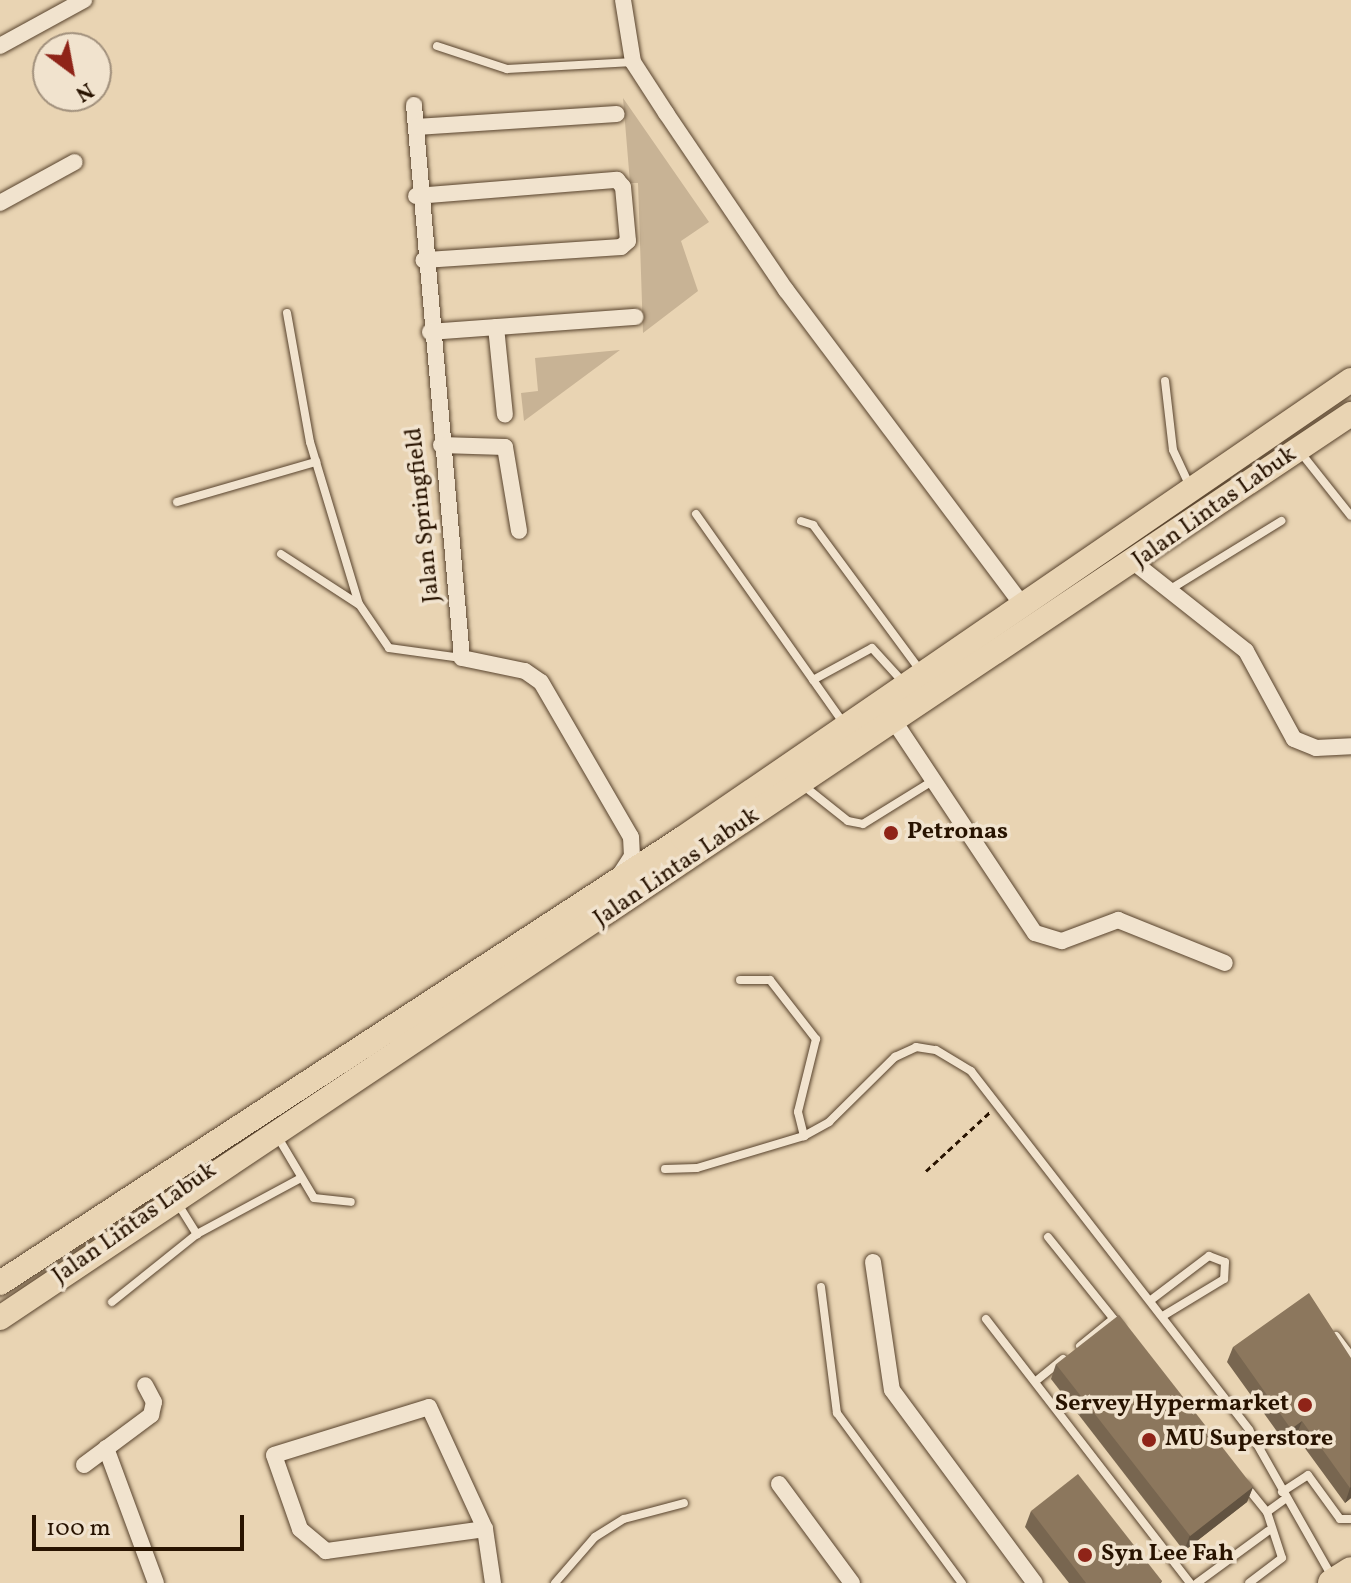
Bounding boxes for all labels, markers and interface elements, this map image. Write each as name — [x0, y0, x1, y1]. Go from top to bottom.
north arrow — [32, 32, 112, 112]
text: N — [69, 74, 99, 108]
street label: Jalan Springfield — [400, 426, 448, 604]
street label: Jalan Lintas Labuk — [1127, 441, 1303, 575]
street label: Jalan Lintas Labuk — [589, 802, 765, 934]
place label: Petronas — [907, 819, 1008, 847]
marker: Petronas — [882, 824, 900, 842]
street label: Jalan Lintas Labuk — [47, 1157, 223, 1291]
place label: Servey Hypermarket — [1055, 1391, 1289, 1419]
marker: Servey Hypermarket — [1296, 1396, 1314, 1414]
place label: MU Superstore — [1165, 1426, 1333, 1454]
marker: MU Superstore — [1140, 1431, 1158, 1449]
scale bar — [36, 1499, 248, 1549]
text: 100 m — [46, 1512, 111, 1546]
place label: Syn Lee Fah — [1101, 1541, 1234, 1569]
marker: Syn Lee Fah — [1076, 1546, 1094, 1564]

